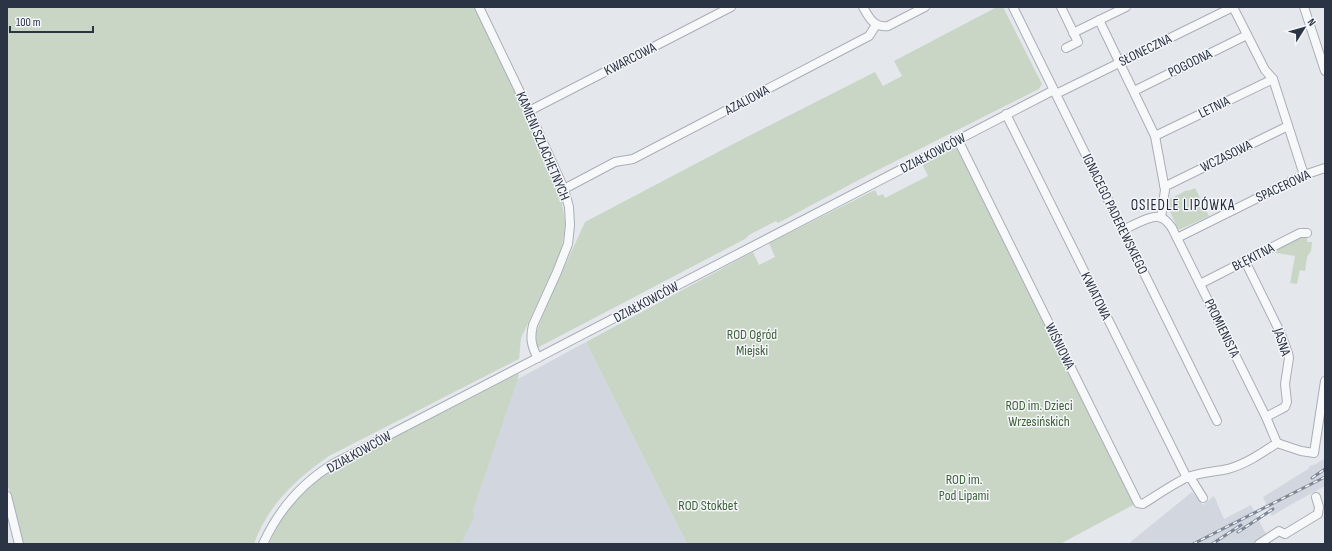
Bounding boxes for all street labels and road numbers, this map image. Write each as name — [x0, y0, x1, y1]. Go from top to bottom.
street label: SŁONECZNA — [1116, 30, 1175, 70]
street label: KWARCOWA — [601, 38, 660, 79]
street label: POGODNA — [1165, 45, 1216, 81]
street label: AZALIOWA — [721, 81, 773, 119]
street label: KAMIENI SZLACHETNYCH — [512, 89, 574, 203]
street label: LETNIA — [1196, 92, 1233, 122]
street label: DZIAŁKOWCÓW — [897, 129, 969, 177]
street label: WCZASOWA — [1197, 136, 1255, 176]
street label: IGNACEGO PADEREWSKIEGO — [1079, 151, 1152, 277]
street label: SPACEROWA — [1253, 166, 1314, 206]
street label: BŁĘKITNA — [1229, 239, 1278, 275]
street label: KWIATOWA — [1077, 269, 1115, 324]
street label: DZIAŁKOWCÓW — [611, 278, 681, 326]
street label: PROMIENISTA — [1201, 296, 1244, 361]
street label: WIŚNIOWA — [1042, 320, 1079, 373]
street label: JASNA — [1269, 325, 1295, 359]
street label: DZIAŁKOWCÓW — [324, 427, 394, 477]

